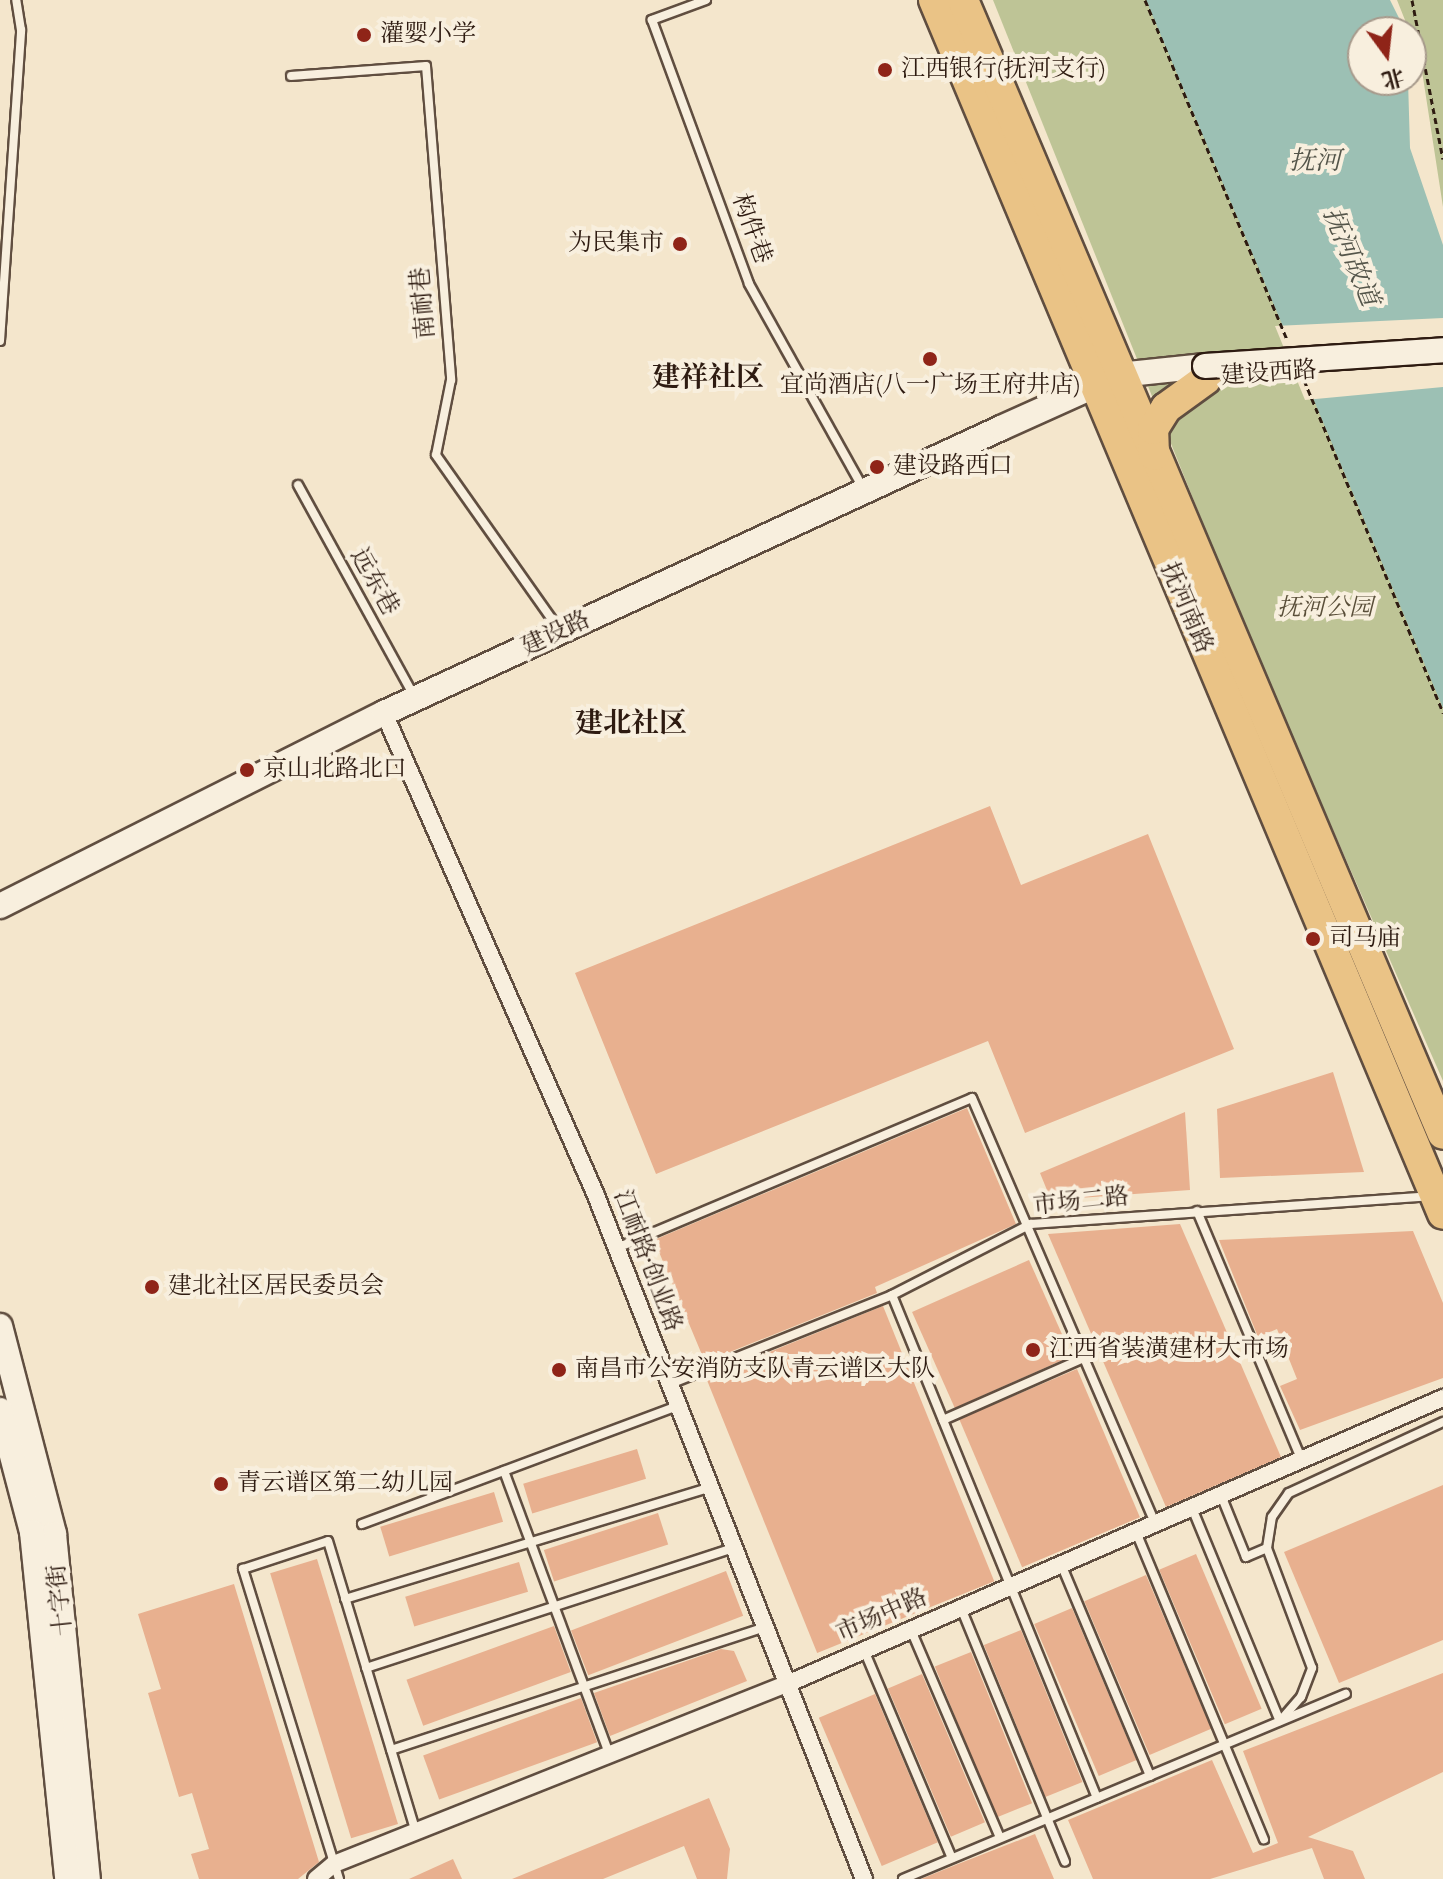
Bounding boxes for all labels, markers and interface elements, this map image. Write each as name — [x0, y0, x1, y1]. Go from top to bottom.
north arrow — [1347, 16, 1427, 96]
place label: 灌婴小学 — [380, 21, 476, 49]
marker: 灌婴小学 — [355, 26, 373, 44]
place label: 江西银行(抚河支行) — [901, 56, 1105, 84]
marker: 江西银行(抚河支行) — [876, 61, 894, 79]
text: 北 — [1378, 61, 1407, 94]
water label: 抚河 — [1289, 146, 1341, 178]
street label: 构件巷 — [725, 190, 777, 268]
water label: 抚河故道 — [1315, 203, 1385, 311]
place label: 为民集市 — [568, 230, 664, 258]
marker: 为民集市 — [671, 235, 689, 253]
street label: 南耐巷 — [407, 266, 441, 340]
marker: 宜尚酒店(八一广场王府井店) — [921, 350, 939, 368]
street label: 建设西路 — [1220, 356, 1318, 392]
district label: 建祥社区 — [652, 362, 764, 396]
place label: 宜尚酒店(八一广场王府井店) — [780, 372, 1080, 400]
place label: 建设路西口 — [893, 453, 1013, 481]
marker: 建设路西口 — [868, 458, 886, 476]
street label: 远东巷 — [344, 544, 404, 620]
street label: 抚河南路 — [1154, 558, 1218, 658]
park label: 抚河公园 — [1277, 595, 1373, 623]
street label: 建设路 — [517, 606, 595, 662]
district label: 建北社区 — [575, 708, 687, 742]
place label: 京山北路北口 — [263, 756, 407, 784]
marker: 京山北路北口 — [238, 761, 256, 779]
place label: 司马庙 — [1329, 925, 1401, 953]
marker: 司马庙 — [1304, 930, 1322, 948]
street label: 市场二路 — [1032, 1183, 1130, 1221]
street label: 江耐路·创业路 — [607, 1186, 687, 1336]
place label: 建北社区居民委员会 — [168, 1273, 384, 1301]
marker: 建北社区居民委员会 — [143, 1278, 161, 1296]
place label: 江西省装潢建材大市场 — [1049, 1336, 1289, 1364]
marker: 江西省装潢建材大市场 — [1024, 1341, 1042, 1359]
place label: 南昌市公安消防支队青云谱区大队 — [575, 1356, 935, 1384]
marker: 南昌市公安消防支队青云谱区大队 — [550, 1361, 568, 1379]
place label: 青云谱区第二幼儿园 — [237, 1470, 453, 1498]
marker: 青云谱区第二幼儿园 — [212, 1475, 230, 1493]
street label: 十字街 — [43, 1563, 79, 1637]
street label: 市场中路 — [832, 1583, 932, 1649]

